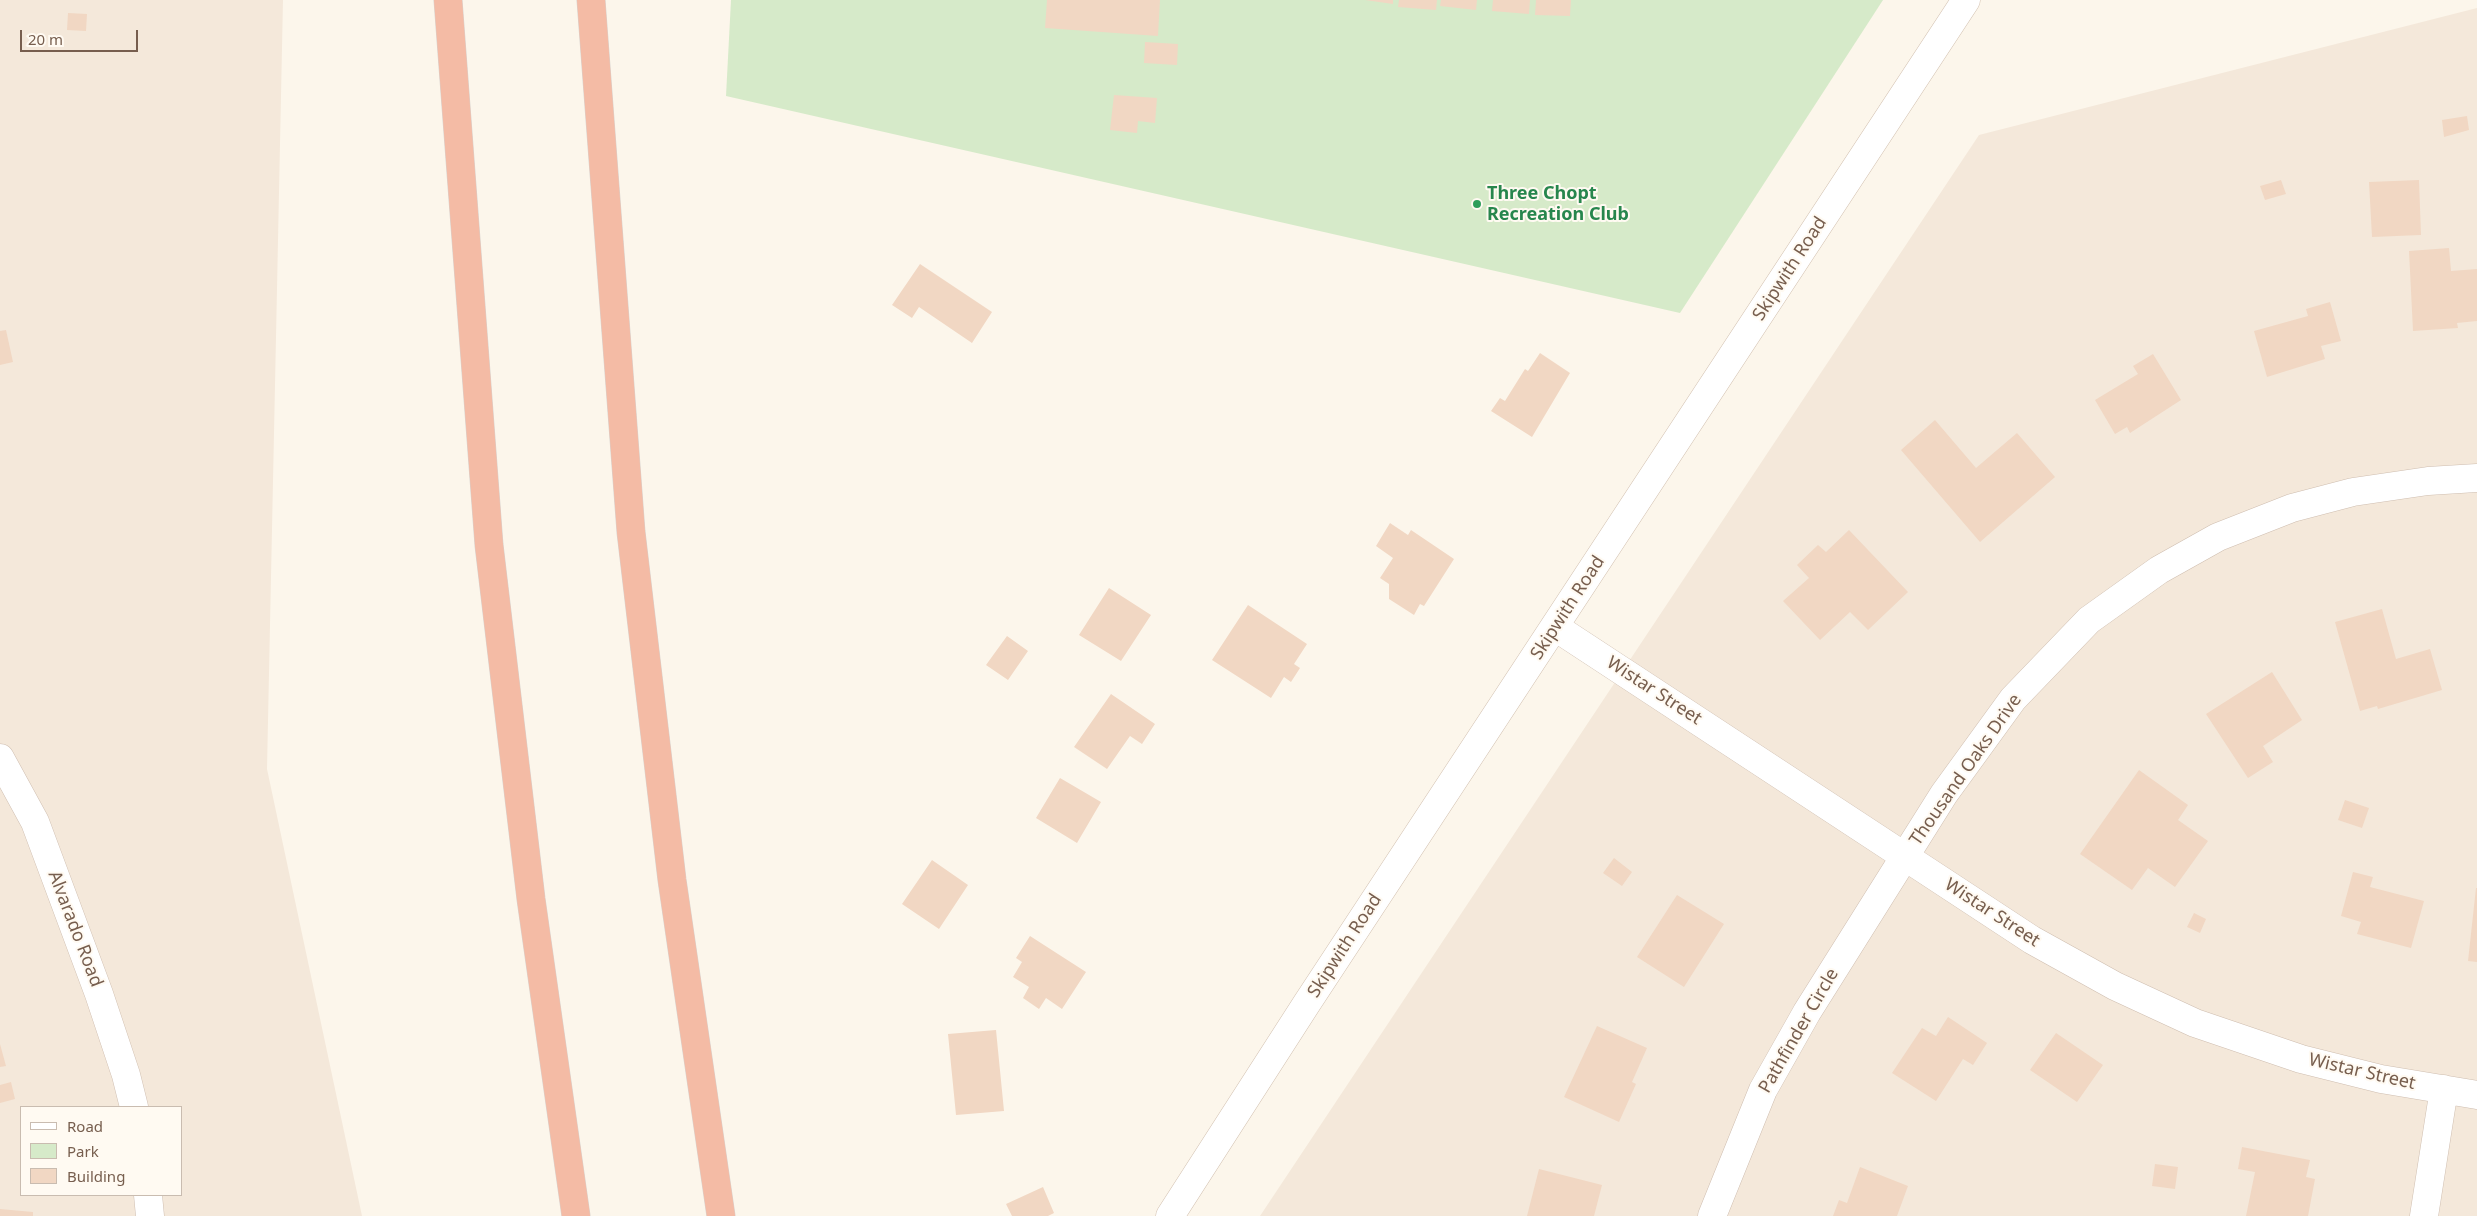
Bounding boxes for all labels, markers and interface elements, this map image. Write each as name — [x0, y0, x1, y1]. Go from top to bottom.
scale bar — [22, 20, 140, 52]
text: 20 m — [28, 29, 63, 49]
place label: Three Chopt Recreation Club — [1487, 183, 1629, 225]
marker: Three Chopt Recreation Club — [1471, 198, 1483, 210]
street label: Skipwith Road — [1748, 213, 1832, 325]
street label: Skipwith Road — [1526, 552, 1610, 664]
street label: Wistar Street — [1602, 652, 1706, 730]
street label: Thousand Oaks Drive — [1905, 690, 2027, 850]
street label: Alvarado Road — [43, 868, 107, 990]
street label: Wistar Street — [1940, 874, 2044, 952]
street label: Skipwith Road — [1303, 890, 1387, 1002]
street label: Pathfinder Circle — [1755, 965, 1843, 1097]
street label: Wistar Street — [2306, 1049, 2418, 1095]
legend — [20, 1106, 182, 1196]
text: Road — [67, 1116, 103, 1136]
text: Park — [67, 1141, 99, 1161]
text: Building — [67, 1166, 125, 1186]

